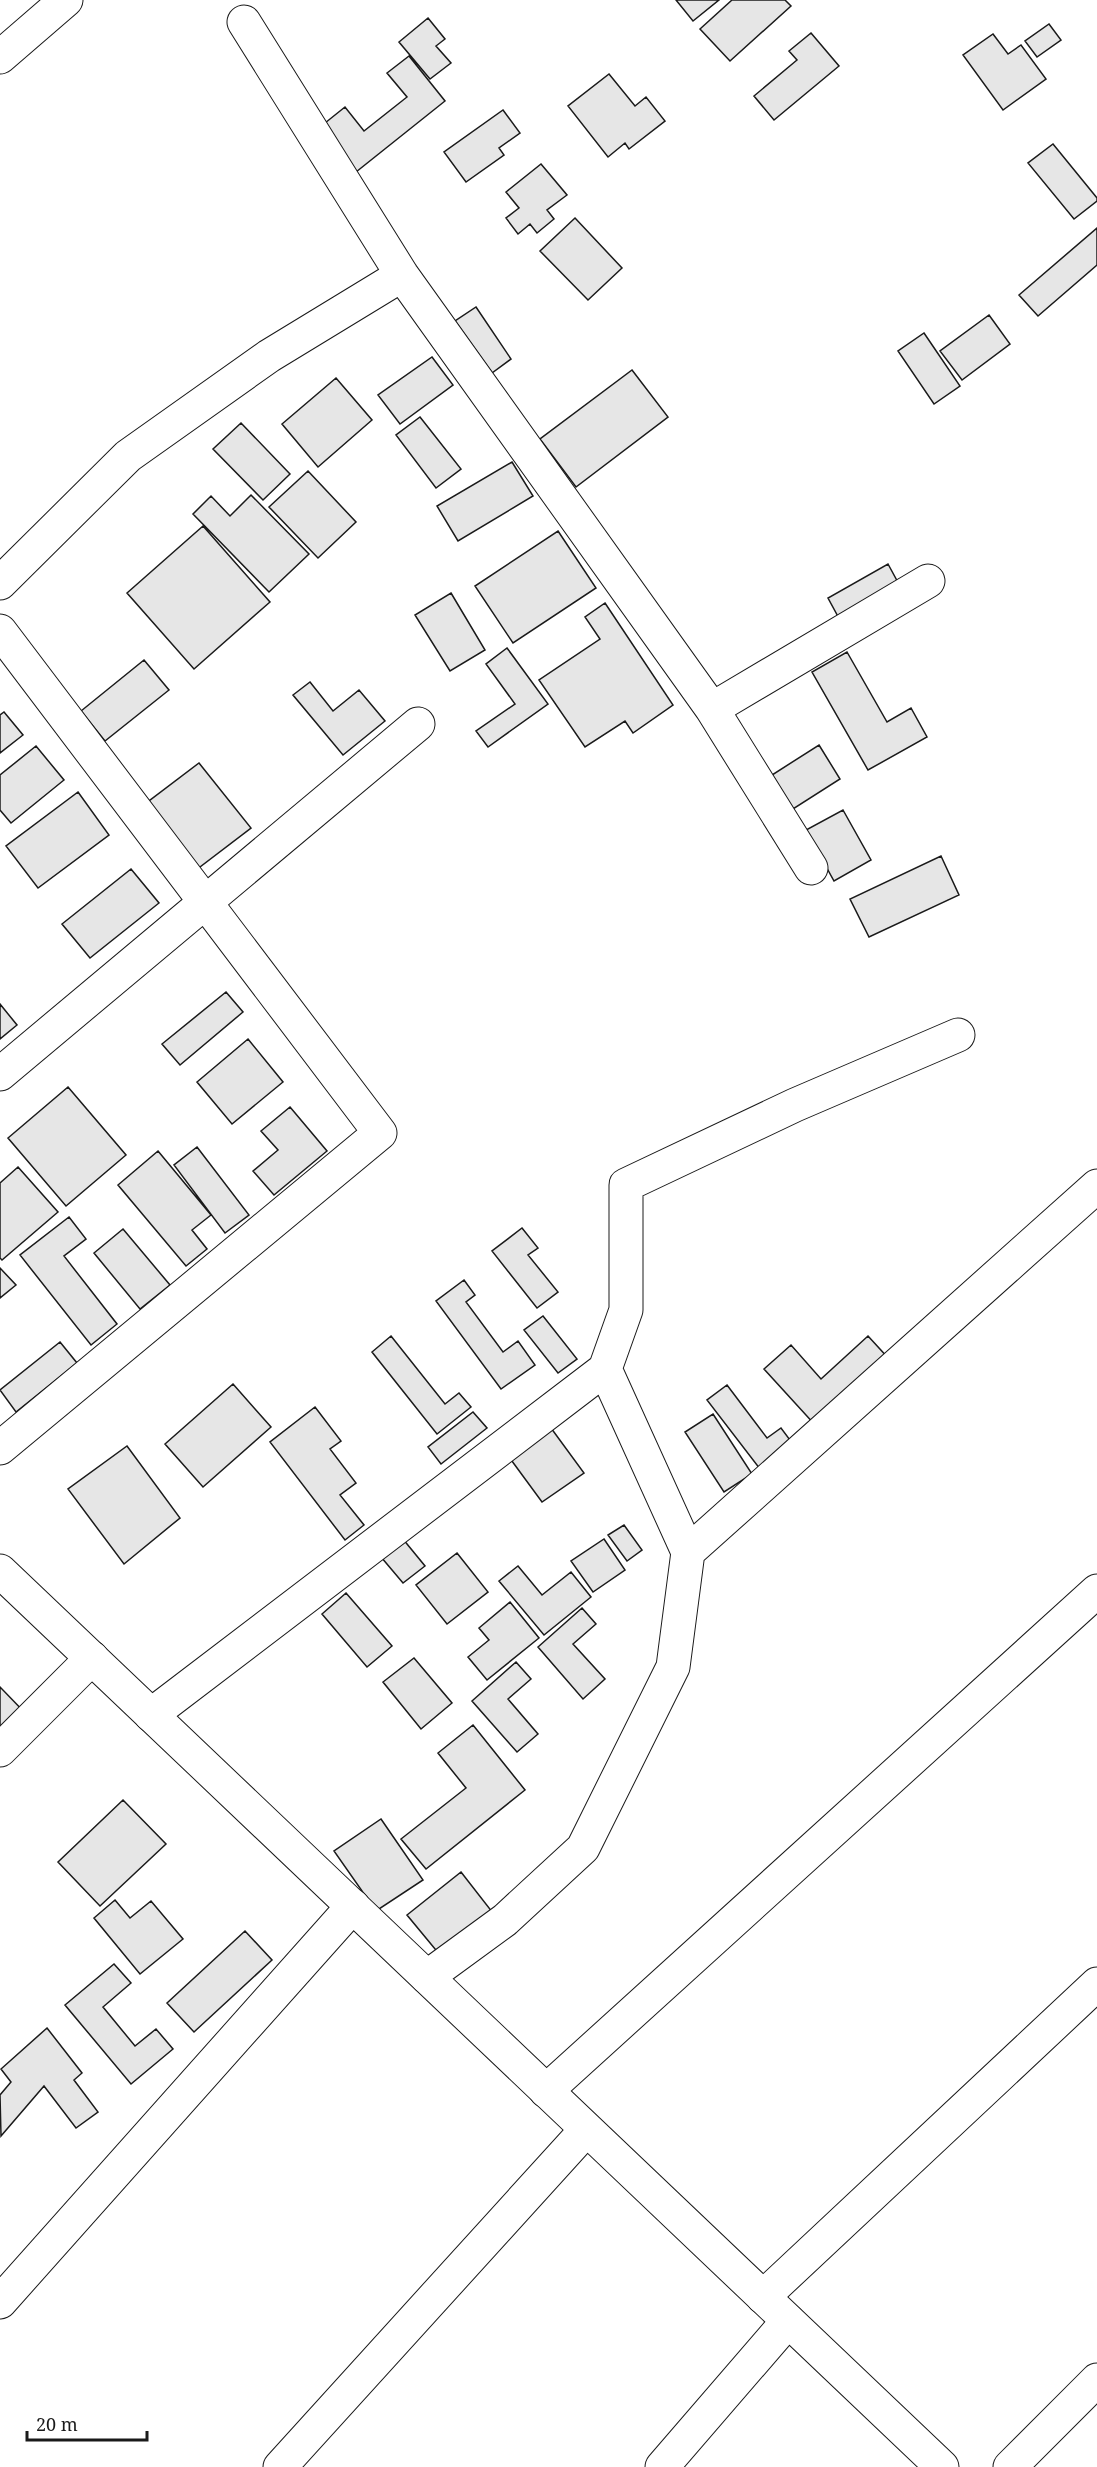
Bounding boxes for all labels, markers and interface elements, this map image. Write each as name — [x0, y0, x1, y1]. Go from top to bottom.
scale bar — [27, 2404, 147, 2442]
text: 20 m — [36, 2412, 78, 2436]

